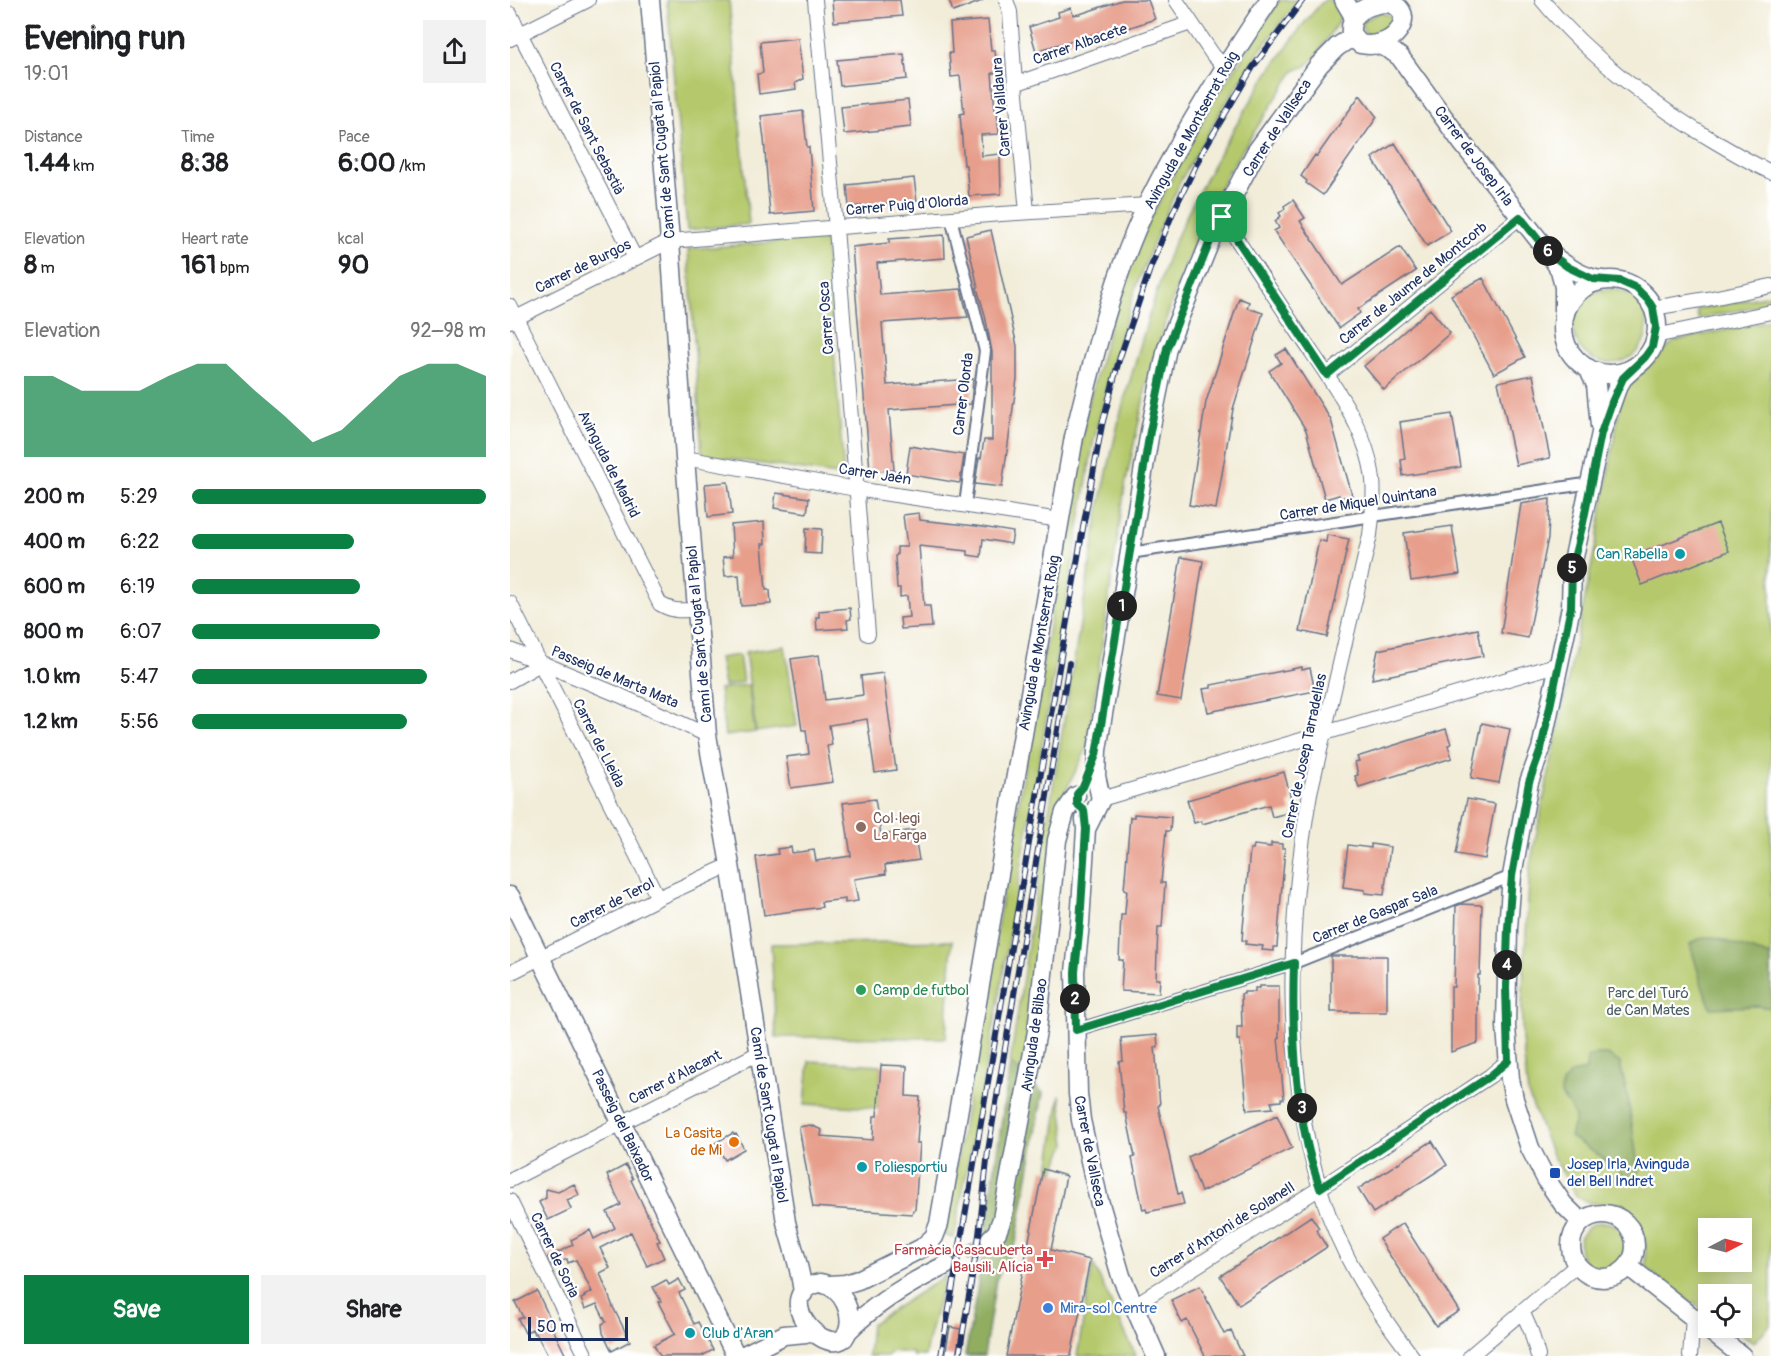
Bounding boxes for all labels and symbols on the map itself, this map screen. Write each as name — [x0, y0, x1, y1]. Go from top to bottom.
street label: Carrer Albacete — [1030, 19, 1131, 70]
street label: Avinguda de Montserrat Roig — [1140, 48, 1243, 213]
street label: Carrer Valldaura — [988, 56, 1015, 157]
street label: Carrer de Sant Sebastià — [545, 59, 628, 198]
street label: Camí de Sant Cugat al Papiol — [645, 60, 680, 239]
street label: Carrer de Vallseca — [1239, 76, 1316, 181]
street label: Carrer de Josep Irla — [1430, 102, 1517, 210]
street label: Carrer Puig d'Olorda — [845, 191, 969, 220]
pin — [1196, 191, 1247, 242]
street label: Carrer de Jaume de Montcorb — [1335, 218, 1491, 349]
street label: Carrer de Burgos — [532, 235, 635, 298]
pin: 6 — [1533, 236, 1563, 266]
street label: Carrer Osca — [814, 281, 839, 355]
street label: Carrer Olorda — [949, 352, 978, 437]
street label: Avinguda de Madrid — [573, 407, 644, 521]
street label: Carrer Jaén — [837, 459, 913, 490]
street label: Carrer de Miquel Quintana — [1278, 482, 1438, 525]
street label: Camí de Sant Cugat al Papiol — [682, 544, 717, 723]
place label: Can Rabella — [1596, 545, 1668, 564]
marker: Can Rabella — [1673, 547, 1687, 561]
pin: 5 — [1557, 553, 1587, 583]
street label: Avinguda de Montserrat Roig — [1015, 554, 1064, 732]
pin: 1 — [1107, 591, 1137, 621]
street label: Passeig de Marta Mata — [548, 642, 682, 713]
street label: Carrer de Josep Tarradellas — [1278, 672, 1331, 840]
street label: Carrer de Lleida — [568, 696, 629, 791]
place label: Col·legi La Farga — [873, 809, 927, 845]
marker: Col·legi La Farga — [854, 820, 868, 834]
street label: Carrer de Terol — [567, 874, 658, 933]
street label: Carrer de Gaspar Sala — [1310, 881, 1441, 948]
pin: 4 — [1492, 950, 1522, 980]
street label: Avinguda de Bilbao — [1017, 977, 1052, 1093]
place label: Camp de futbol — [873, 981, 969, 1000]
marker: Camp de futbol — [854, 983, 868, 997]
pin: 2 — [1060, 984, 1090, 1014]
park label: Parc del Turó de Can Mates — [1606, 984, 1690, 1020]
street label: Camí de Sant Cugat al Papiol — [745, 1026, 792, 1205]
street label: Carrer d'Alacant — [626, 1045, 726, 1109]
street label: Passeig del Baixador — [587, 1066, 658, 1187]
pin: 3 — [1287, 1093, 1317, 1123]
street label: Carrer de Vallseca — [1069, 1094, 1110, 1208]
place label: La Casita de Mi — [665, 1124, 722, 1160]
marker: La Casita de Mi — [727, 1135, 741, 1149]
place label: Josep Irla, Avinguda del Bell Indret — [1567, 1155, 1690, 1191]
place label: Poliesportiu — [874, 1158, 947, 1177]
marker: Poliesportiu — [855, 1160, 869, 1174]
marker: Josep Irla, Avinguda del Bell Indret — [1548, 1166, 1562, 1180]
street label: Carrer d'Antoni de Solanell — [1146, 1178, 1298, 1283]
street label: Carrer de Soria — [526, 1209, 583, 1301]
north arrow — [1698, 1218, 1752, 1272]
place label: Farmàcia Casacuberta Bausili, Alícia — [894, 1241, 1033, 1277]
marker: Farmàcia Casacuberta Bausili, Alícia — [1038, 1252, 1052, 1266]
place label: Mira-sol Centre — [1060, 1299, 1158, 1318]
marker: Mira-sol Centre — [1041, 1301, 1055, 1315]
scale bar — [528, 1314, 628, 1342]
place label: Club d'Aran — [702, 1324, 773, 1343]
marker: Club d'Aran — [683, 1326, 697, 1340]

